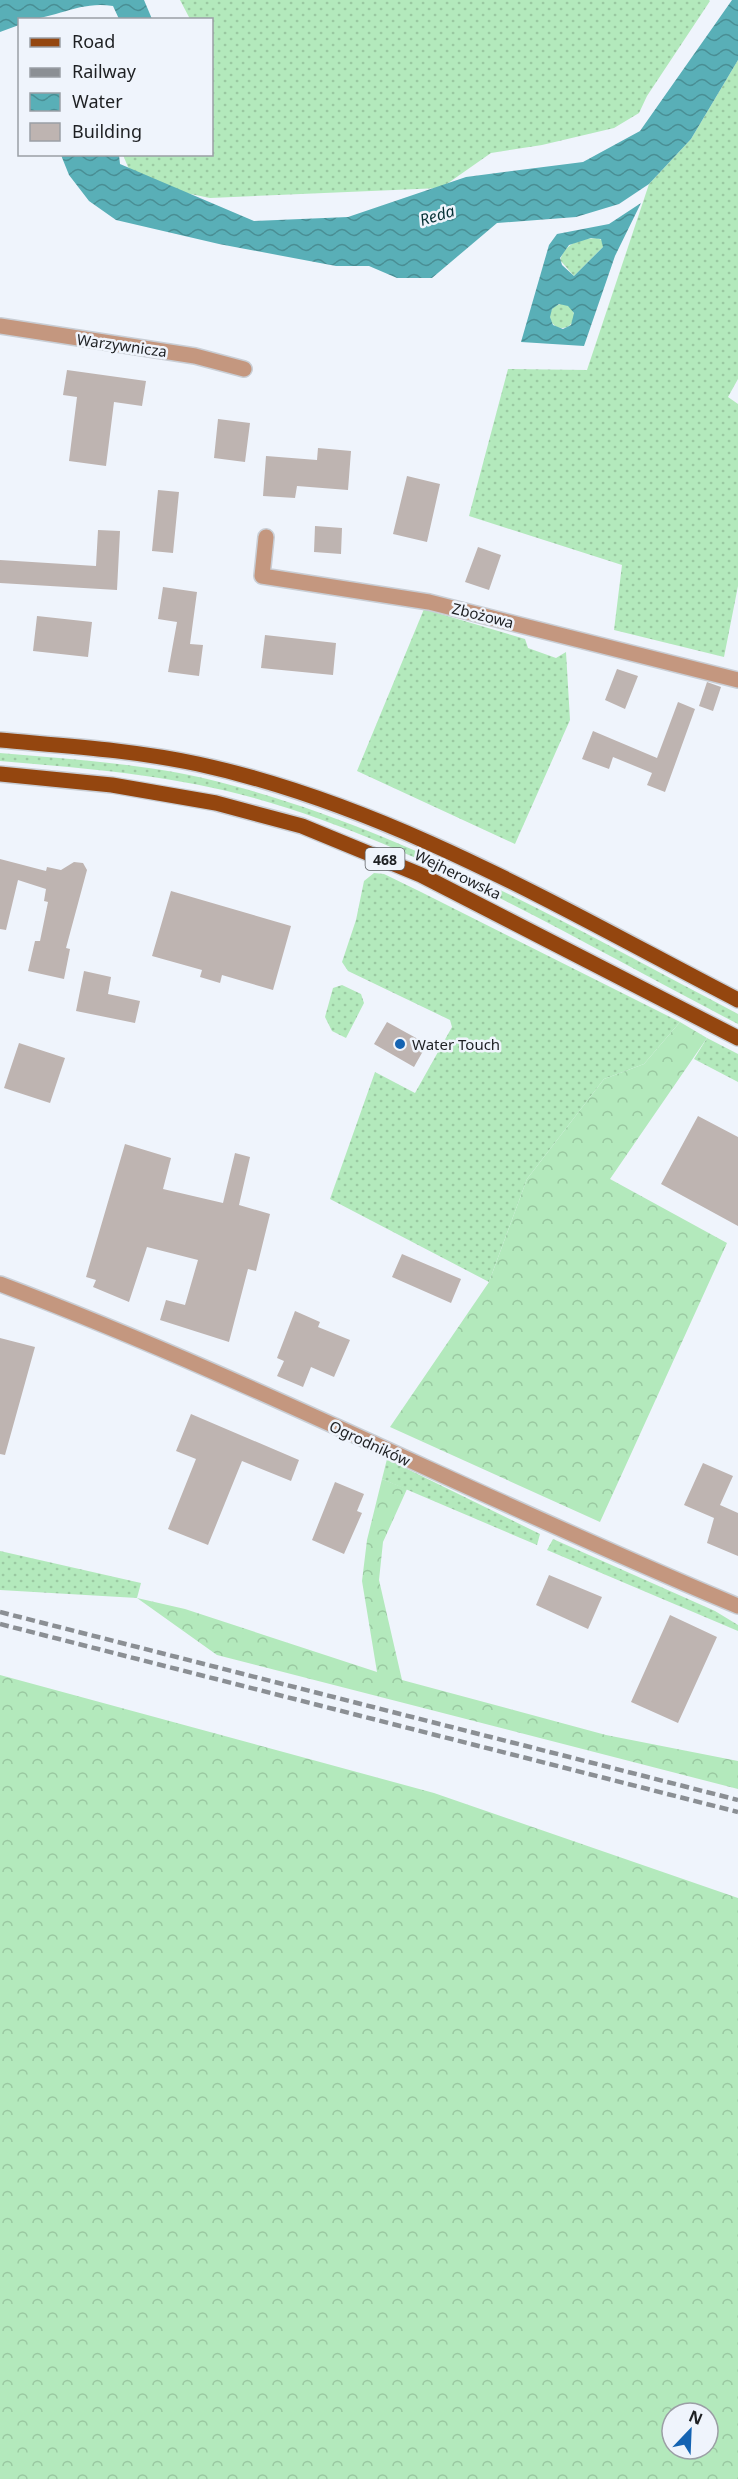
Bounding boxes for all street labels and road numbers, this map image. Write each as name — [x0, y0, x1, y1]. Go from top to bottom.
street label: Warzywnicza — [76, 329, 168, 361]
street label: Zbożowa — [450, 598, 516, 632]
street label: Wejherowska — [411, 844, 505, 904]
road number: 468 — [366, 848, 404, 870]
street label: Ogrodników — [326, 1416, 414, 1471]

